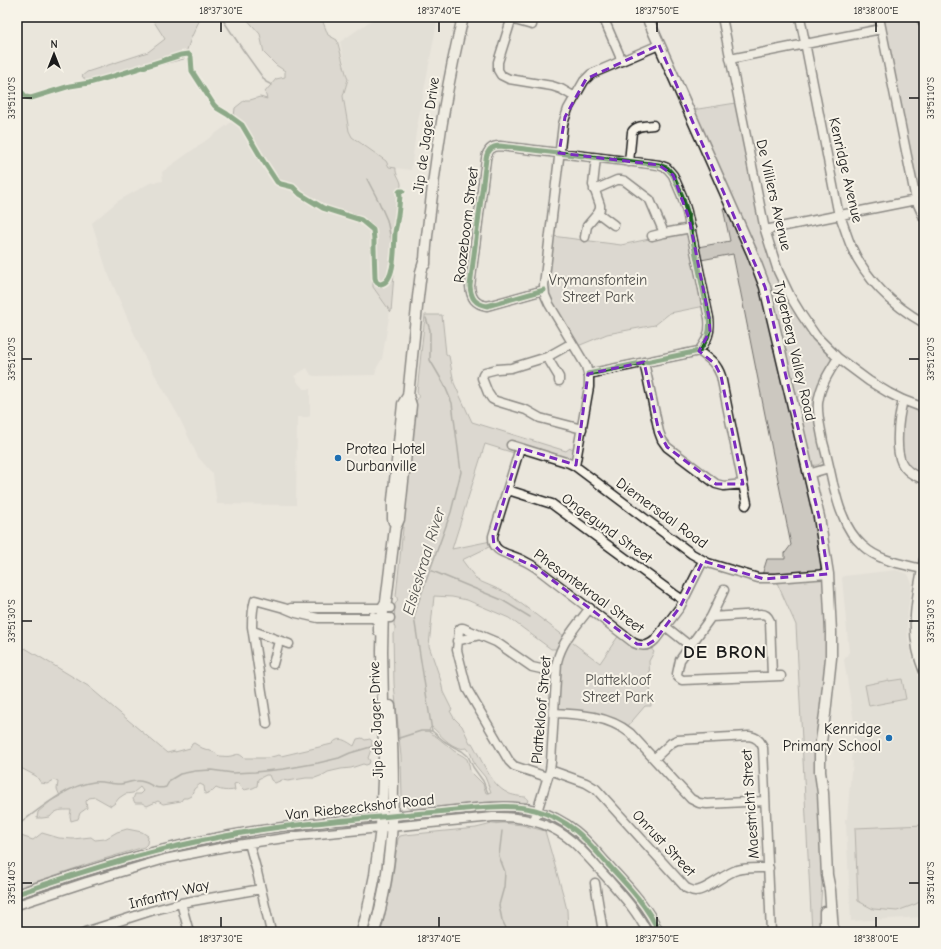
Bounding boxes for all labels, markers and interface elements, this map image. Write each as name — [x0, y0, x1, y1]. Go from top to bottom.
text: 18°37'30"E — [199, 5, 243, 17]
text: 18°37'40"E — [417, 5, 461, 17]
text: 18°37'50"E — [635, 5, 679, 17]
text: 18°38'00"E — [854, 5, 898, 17]
north arrow — [34, 34, 74, 74]
text: N — [50, 38, 58, 51]
street label: Jip de Jager Drive — [409, 75, 443, 194]
text: 33°51'10"S — [6, 76, 18, 119]
text: 33°51'10"S — [925, 76, 937, 119]
street label: Kenridge Avenue — [825, 116, 867, 225]
street label: De Villiers Avenue — [752, 138, 796, 253]
street label: Roozeboom Street — [450, 165, 482, 284]
park label: Vrymansfontein Street Park — [549, 271, 647, 306]
street label: Tygerberg Valley Road — [770, 279, 820, 423]
text: 33°51'20"S — [6, 337, 18, 381]
text: 33°51'20"S — [925, 337, 937, 381]
place label: Protea Hotel Durbanville — [346, 440, 425, 475]
marker: Protea Hotel Durbanville — [333, 453, 343, 463]
street label: Diemersdal Road — [613, 474, 711, 552]
street label: Ongegund Street — [558, 489, 656, 567]
water label: Elsieskraal River — [399, 505, 449, 617]
street label: Phesantekraal Street — [530, 545, 648, 637]
text: 33°51'30"S — [6, 599, 18, 643]
text: 33°51'30"S — [925, 599, 937, 643]
district label: DE BRON — [683, 641, 767, 663]
street label: Plattekloof Street — [527, 655, 555, 765]
street label: Jip de Jager Drive — [365, 661, 387, 779]
park label: Plattekloof Street Park — [582, 671, 654, 706]
place label: Kenridge Primary School — [783, 720, 881, 755]
marker: Kenridge Primary School — [884, 733, 894, 743]
street label: Maestricht Street — [737, 748, 763, 859]
street label: Van Riebeeckshof Road — [285, 790, 435, 824]
street label: Onrust Street — [629, 806, 700, 881]
text: 33°51'40"S — [6, 861, 18, 905]
text: 33°51'40"S — [925, 861, 937, 905]
street label: Infantry Way — [127, 875, 211, 913]
text: 18°37'30"E — [199, 933, 243, 945]
text: 18°37'40"E — [417, 933, 461, 945]
text: 18°37'50"E — [635, 933, 679, 945]
text: 18°38'00"E — [854, 933, 898, 945]

